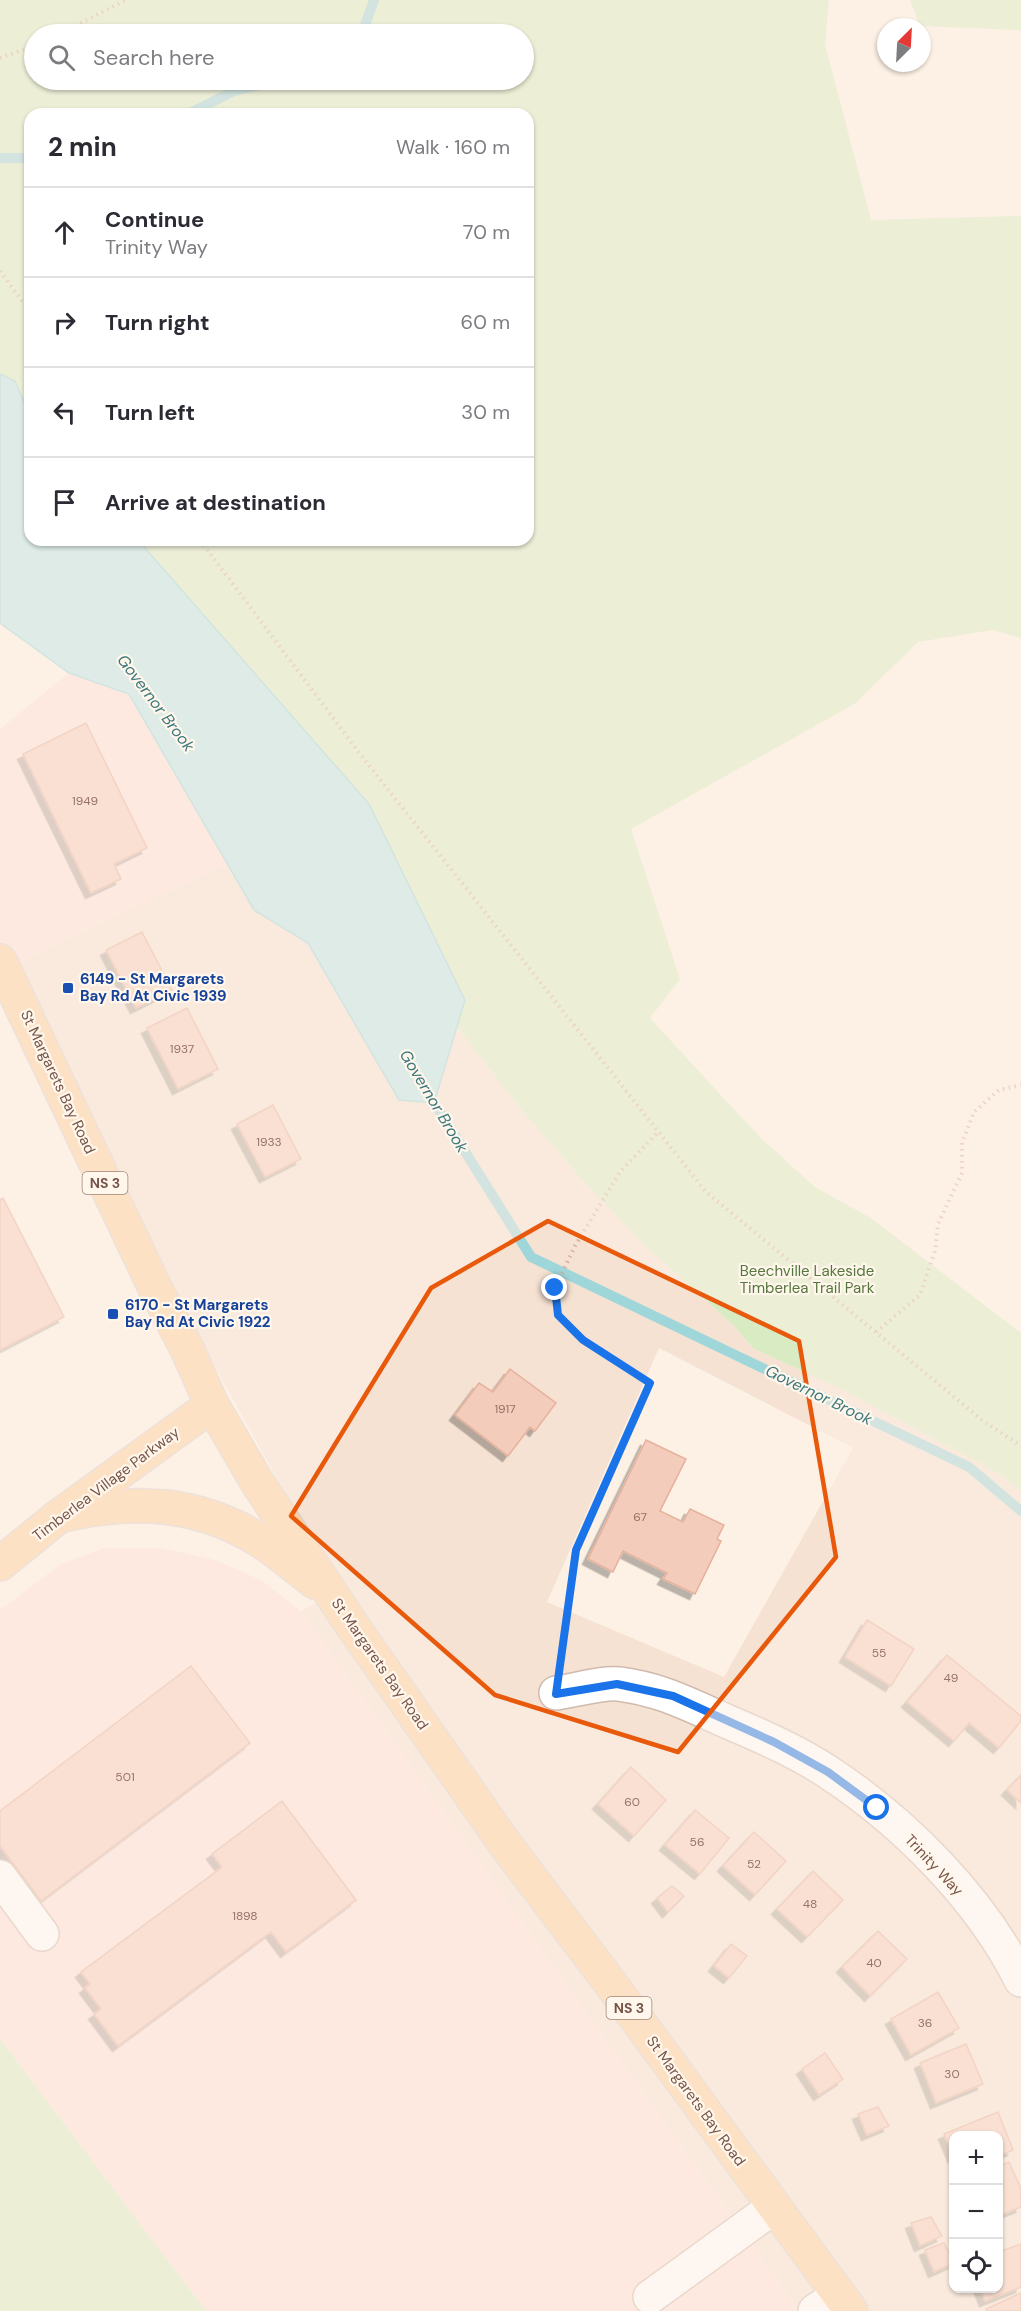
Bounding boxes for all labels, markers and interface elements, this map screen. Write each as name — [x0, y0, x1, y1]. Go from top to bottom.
north arrow — [877, 18, 931, 72]
search box — [24, 24, 534, 90]
icon: search — [45, 41, 78, 74]
text: Search here — [93, 43, 214, 72]
text: 2 min — [48, 130, 117, 164]
text: Walk · 160 m — [396, 134, 510, 160]
text: Continue — [105, 205, 204, 234]
icon: ahead — [48, 216, 81, 249]
text: 70 m — [463, 219, 510, 245]
text: Trinity Way — [105, 234, 208, 260]
icon: right — [48, 306, 81, 339]
text: Turn right — [105, 308, 210, 337]
text: 60 m — [461, 309, 510, 335]
icon: left — [48, 396, 81, 429]
text: Turn left — [105, 398, 195, 427]
text: 30 m — [461, 399, 510, 425]
icon: arrive — [48, 486, 81, 519]
text: Arrive at destination — [105, 488, 326, 517]
water label: Governor Brook — [113, 650, 200, 756]
house number: 1949 — [72, 793, 98, 809]
place label: 6149 - St Margarets Bay Rd At Civic 1939 — [80, 969, 226, 1006]
marker: 6149 - St Margarets Bay Rd At Civic 1939 — [61, 981, 75, 995]
street label: St Margarets Bay Road — [16, 1007, 100, 1157]
house number: 1937 — [170, 1041, 194, 1057]
water label: Governor Brook — [395, 1046, 473, 1157]
house number: 1933 — [256, 1134, 282, 1150]
road number: NS 3 — [82, 1172, 128, 1194]
park label: Beechville Lakeside Timberlea Trail Park — [740, 1261, 875, 1298]
route end — [541, 1274, 567, 1300]
place label: 6170 - St Margarets Bay Rd At Civic 1922 — [125, 1295, 271, 1332]
marker: 6170 - St Margarets Bay Rd At Civic 1922 — [106, 1307, 120, 1321]
water label: Governor Brook — [762, 1360, 877, 1430]
house number: 1917 — [494, 1401, 516, 1417]
street label: Timberlea Village Parkway — [29, 1422, 184, 1546]
house number: 67 — [633, 1509, 647, 1525]
street label: St Margarets Bay Road — [327, 1594, 433, 1734]
house number: 55 — [872, 1645, 886, 1661]
house number: 49 — [944, 1670, 958, 1686]
house number: 501 — [115, 1769, 135, 1785]
house number: 60 — [624, 1794, 640, 1810]
route start — [863, 1794, 889, 1820]
street label: Trinity Way — [900, 1830, 968, 1901]
house number: 56 — [690, 1834, 704, 1850]
house number: 52 — [747, 1856, 761, 1872]
house number: 48 — [803, 1896, 817, 1912]
house number: 1898 — [232, 1908, 258, 1924]
house number: 40 — [866, 1955, 882, 1971]
road number: NS 3 — [606, 1997, 652, 2019]
house number: 36 — [918, 2015, 932, 2031]
street label: St Margarets Bay Road — [642, 2032, 750, 2170]
house number: 30 — [944, 2066, 960, 2082]
map controls — [949, 2131, 1003, 2293]
button: + — [949, 2131, 1003, 2185]
button: − — [949, 2185, 1003, 2239]
button: locate — [949, 2239, 1003, 2293]

